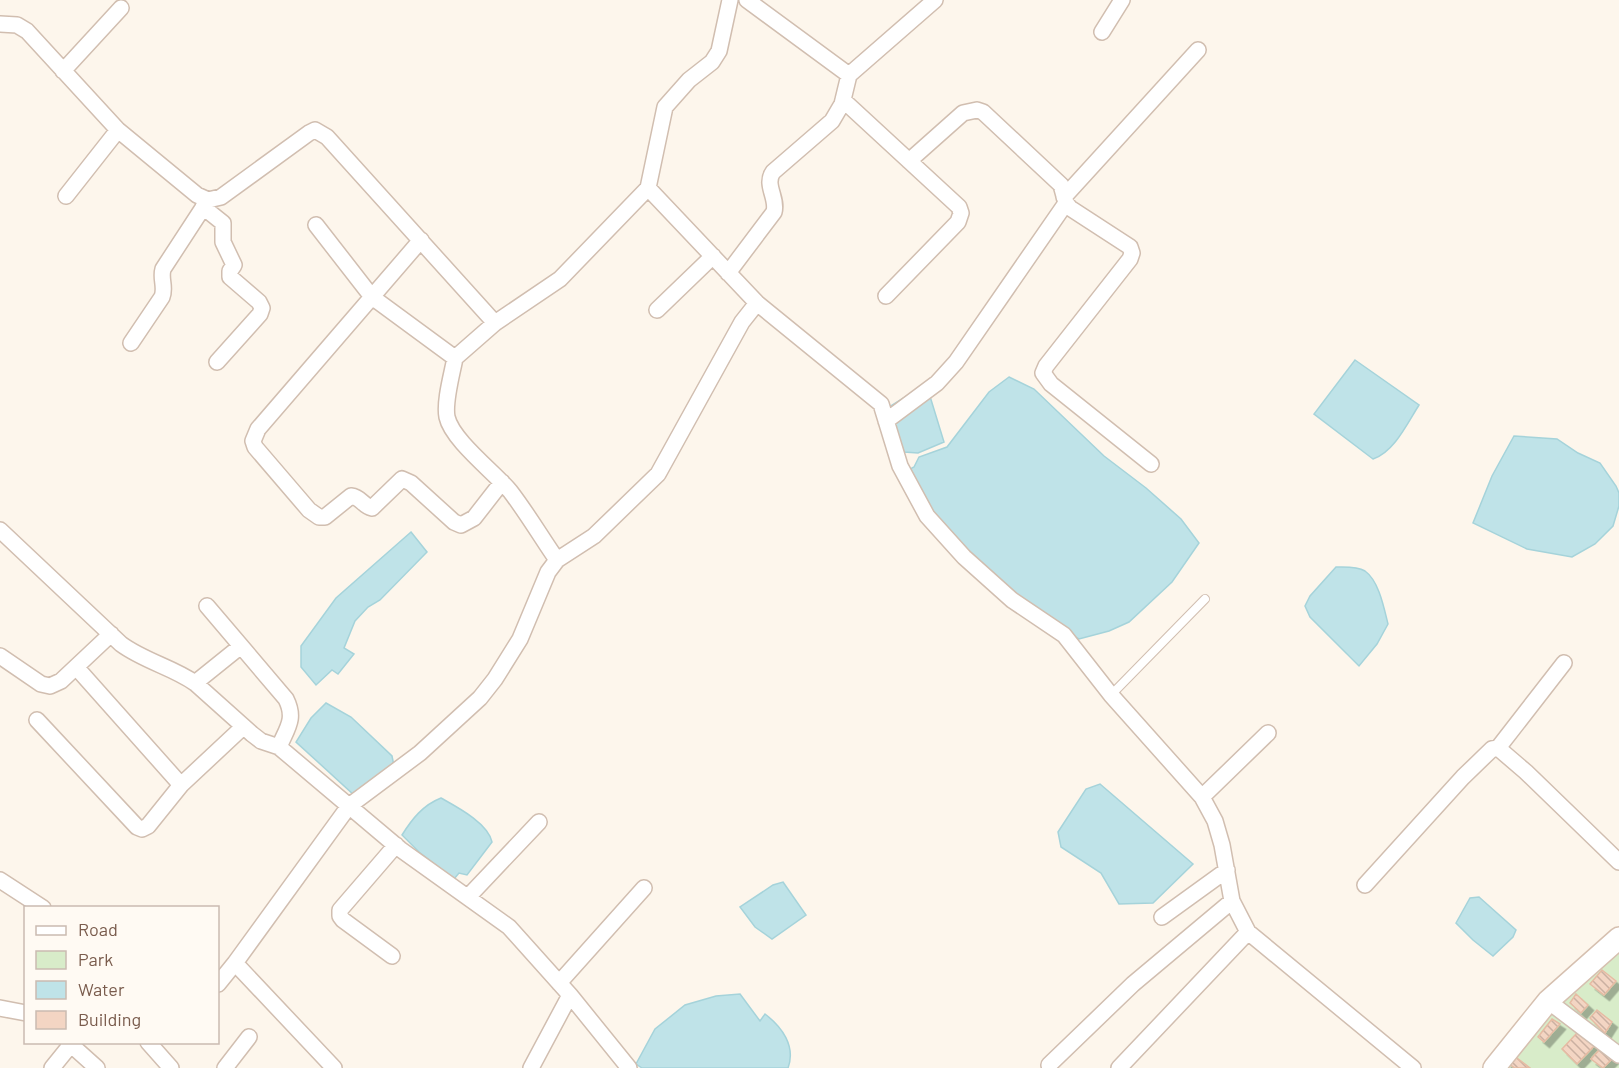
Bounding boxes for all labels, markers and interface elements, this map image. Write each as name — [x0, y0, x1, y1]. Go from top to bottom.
legend — [24, 906, 219, 1044]
text: Road — [78, 918, 118, 940]
text: Park — [78, 948, 113, 970]
text: Water — [78, 978, 125, 1000]
text: Building — [78, 1008, 141, 1030]

